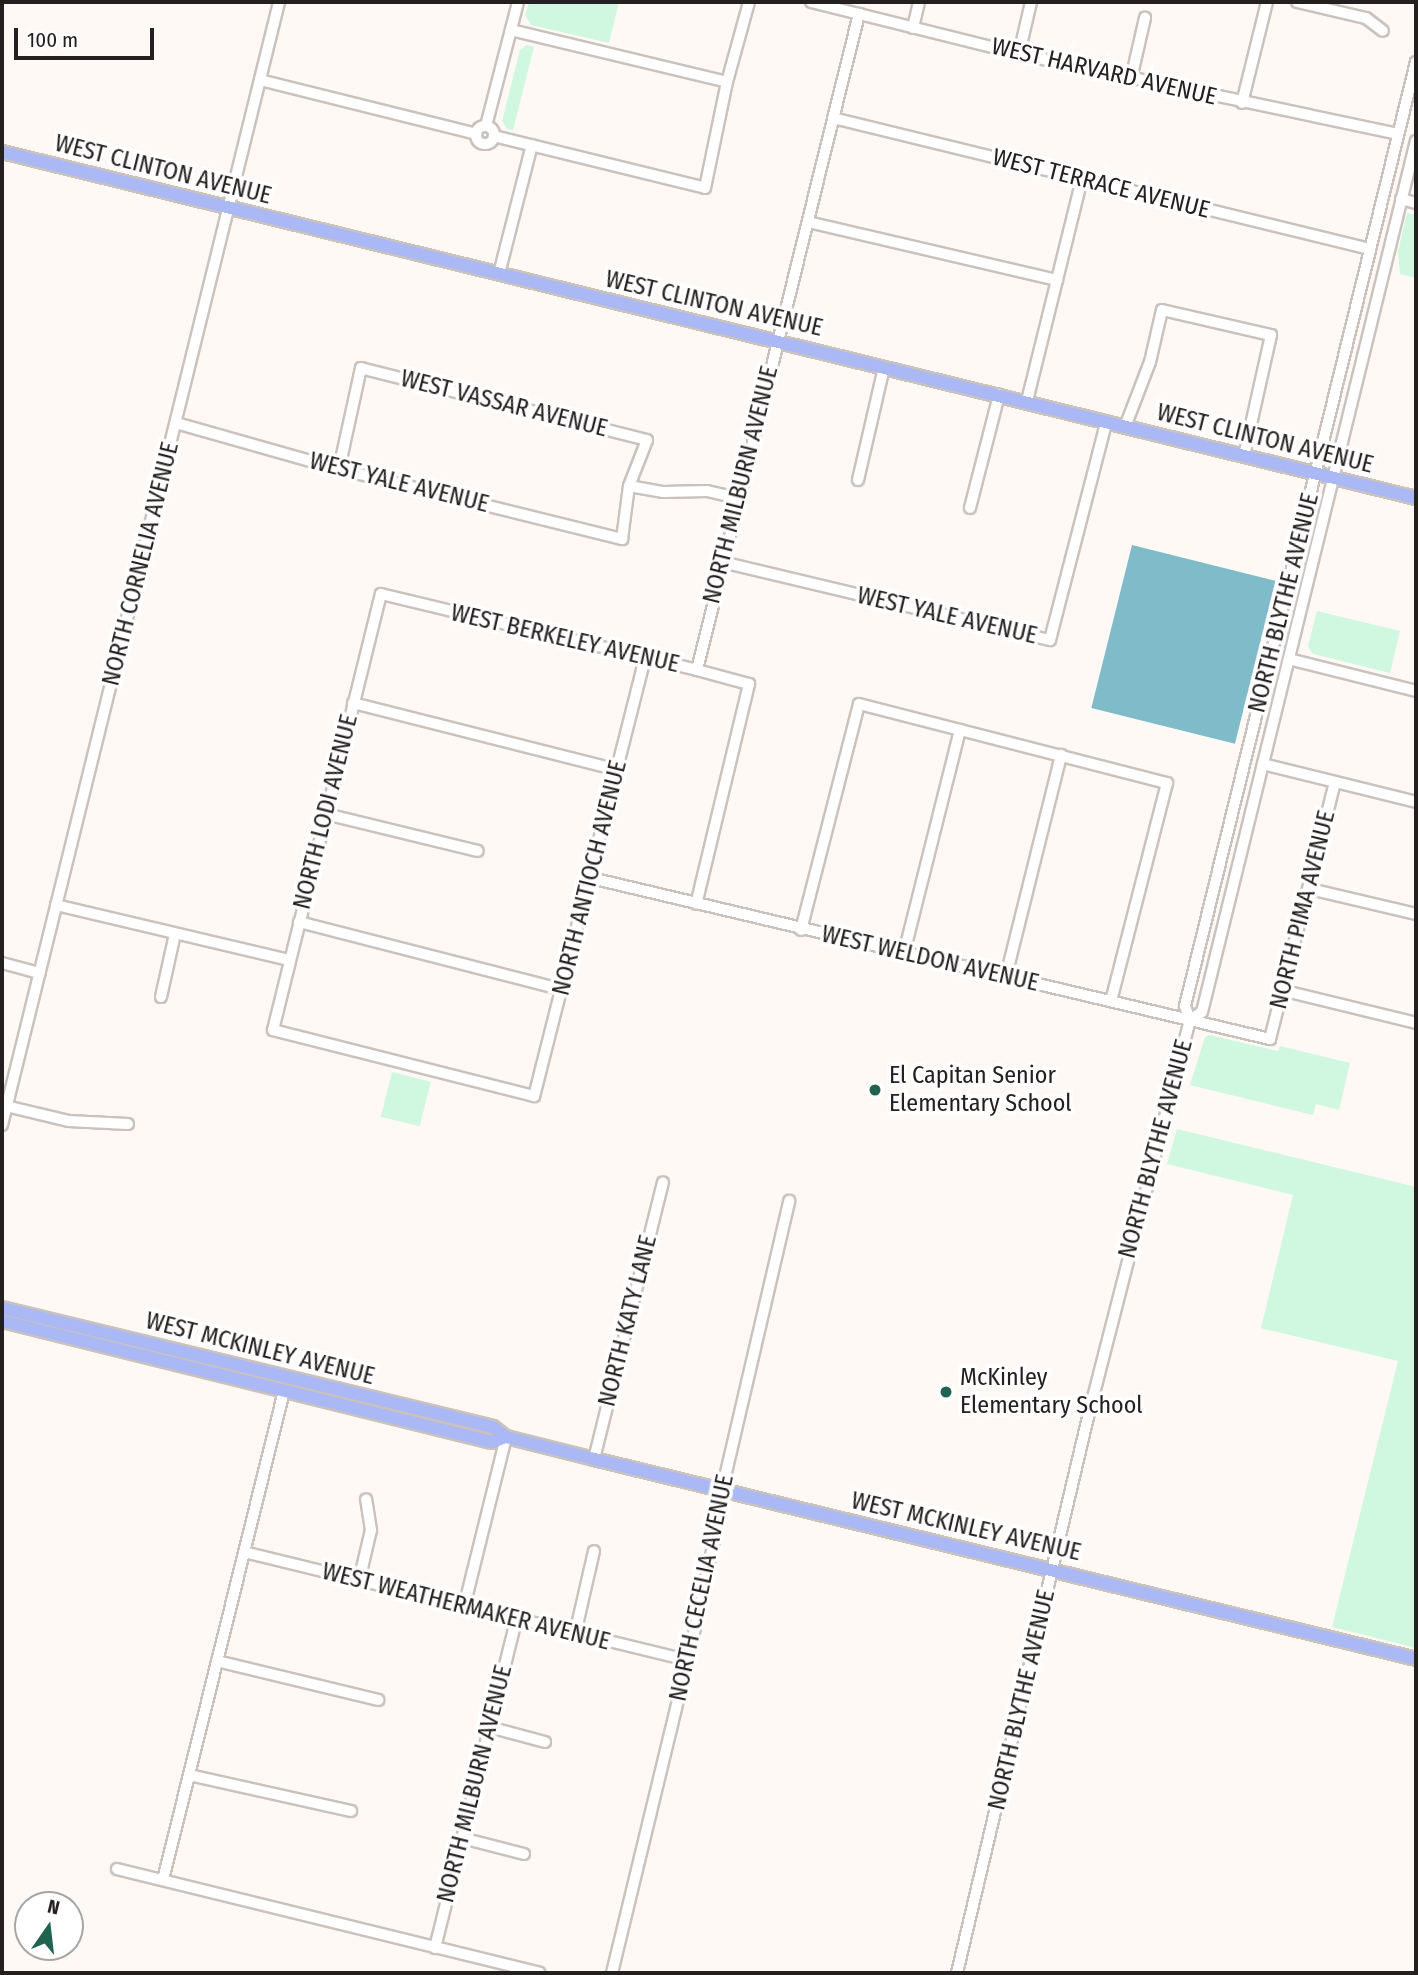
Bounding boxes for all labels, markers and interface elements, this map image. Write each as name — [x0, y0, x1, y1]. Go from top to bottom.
scale bar — [18, 14, 158, 58]
text: 100 m — [27, 27, 78, 53]
street label: WEST HARVARD AVENUE — [989, 32, 1219, 112]
street label: WEST CLINTON AVENUE — [52, 129, 274, 211]
street label: WEST TERRACE AVENUE — [989, 143, 1213, 225]
street label: WEST CLINTON AVENUE — [603, 265, 825, 343]
street label: NORTH MILBURN AVENUE — [698, 363, 784, 607]
street label: WEST VASSAR AVENUE — [398, 364, 610, 444]
street label: WEST CLINTON AVENUE — [1154, 398, 1376, 480]
street label: NORTH CORNELIA AVENUE — [97, 439, 185, 689]
street label: WEST YALE AVENUE — [306, 447, 492, 519]
street label: NORTH BLYTHE AVENUE — [1243, 490, 1325, 716]
street label: WEST YALE AVENUE — [854, 581, 1040, 651]
street label: WEST BERKELEY AVENUE — [448, 599, 682, 679]
street label: NORTH LODI AVENUE — [288, 712, 364, 912]
street label: NORTH ANTIOCH AVENUE — [547, 757, 633, 999]
street label: NORTH PIMA AVENUE — [1264, 808, 1342, 1012]
street label: WEST WELDON AVENUE — [819, 920, 1041, 998]
street label: NORTH BLYTHE AVENUE — [1113, 1036, 1199, 1262]
place label: El Capitan Senior Elementary School — [889, 1062, 1072, 1118]
marker: El Capitan Senior Elementary School — [867, 1082, 883, 1098]
street label: NORTH KATY LANE — [593, 1232, 663, 1410]
street label: WEST MCKINLEY AVENUE — [143, 1307, 377, 1391]
place label: McKinley Elementary School — [960, 1364, 1143, 1420]
marker: McKinley Elementary School — [938, 1384, 954, 1400]
street label: NORTH CECELIA AVENUE — [664, 1472, 740, 1704]
street label: WEST MCKINLEY AVENUE — [848, 1487, 1084, 1567]
street label: WEST WEATHERMAKER AVENUE — [319, 1557, 613, 1657]
street label: NORTH BLYTHE AVENUE — [983, 1587, 1061, 1813]
street label: NORTH MILBURN AVENUE — [432, 1662, 518, 1906]
north arrow — [14, 1891, 84, 1961]
text: N — [45, 1895, 62, 1920]

